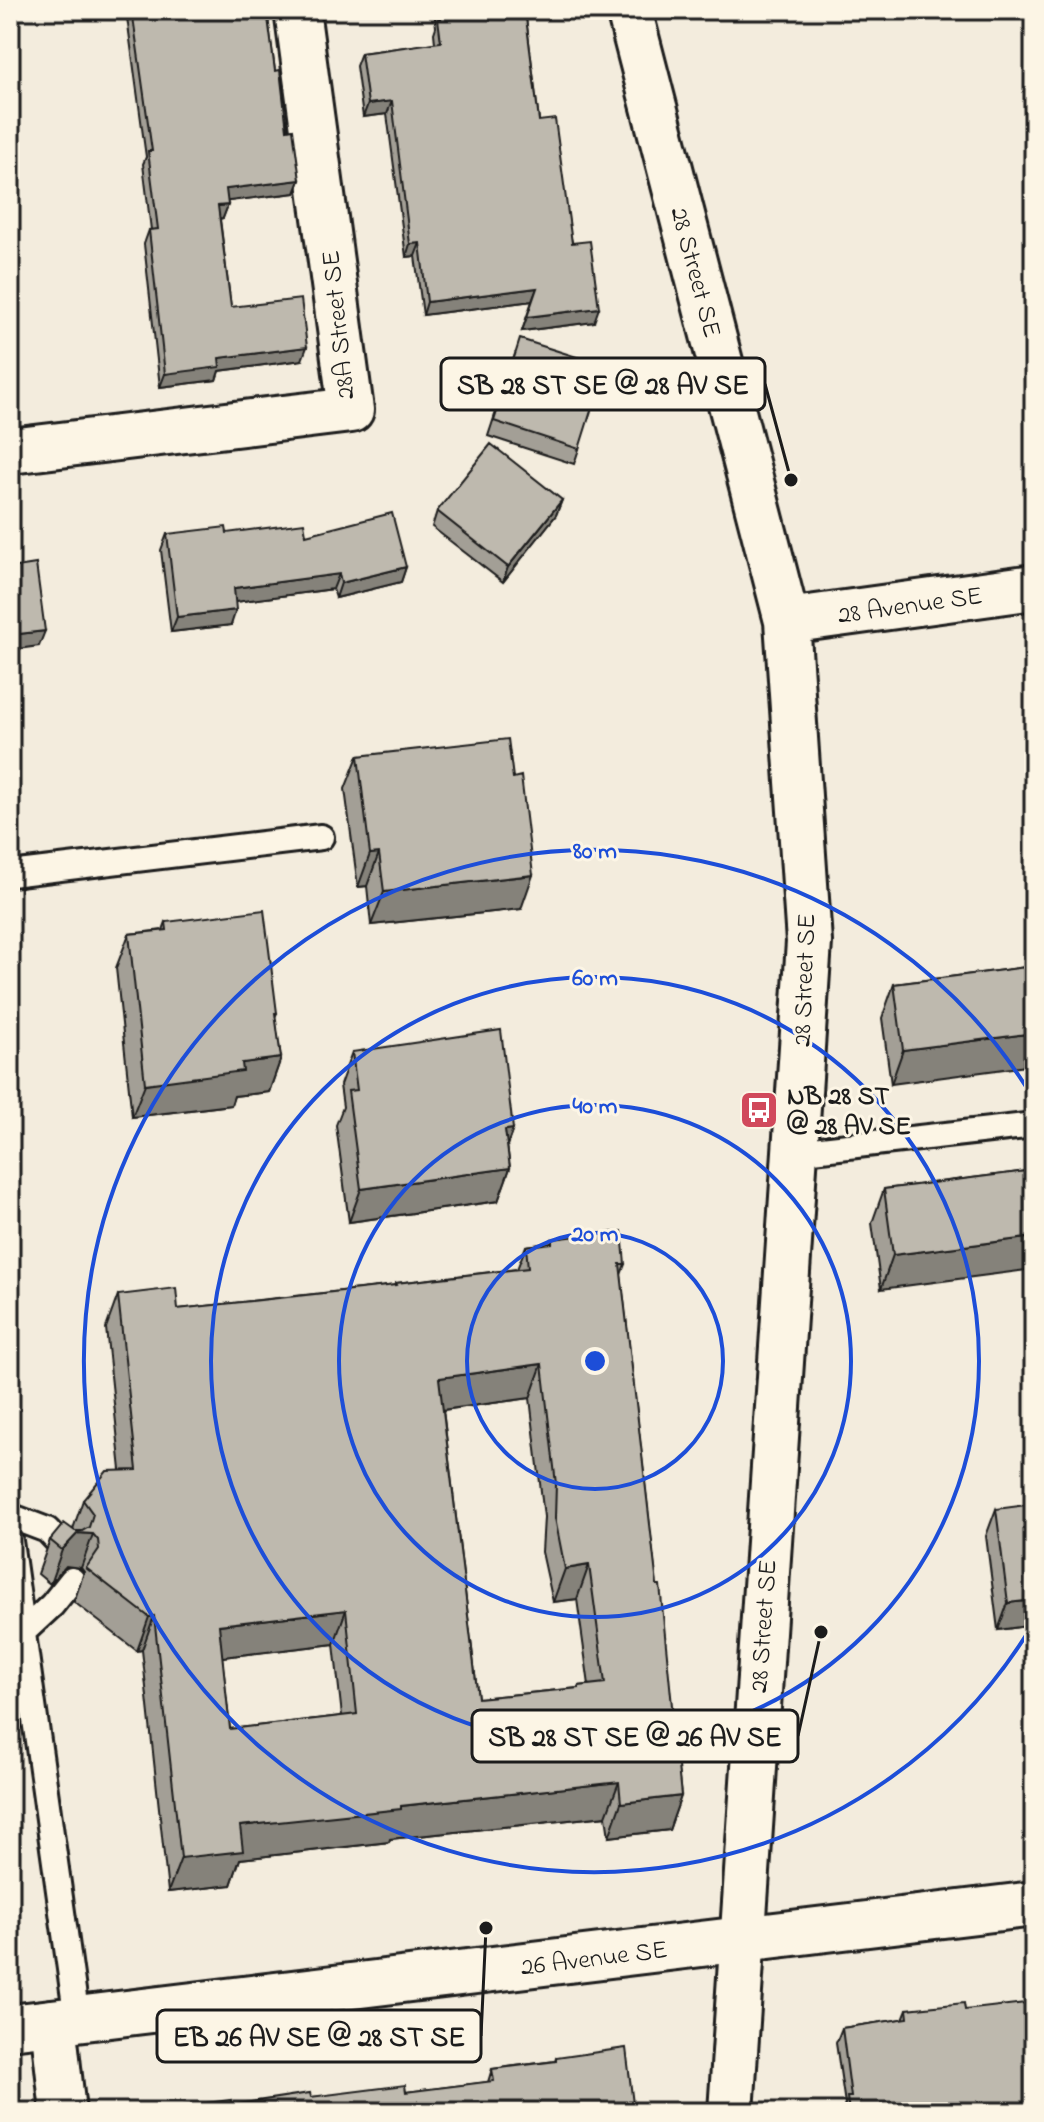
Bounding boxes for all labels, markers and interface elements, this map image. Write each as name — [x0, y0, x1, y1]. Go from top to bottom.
street label: 28 Street SE — [658, 203, 730, 342]
street label: 28A Street SE — [313, 248, 367, 401]
callout: SB 28 ST SE @ 28 AV SE — [441, 358, 765, 410]
text: SB 28 ST SE @ 28 AV SE — [457, 367, 749, 408]
street label: 28 Avenue SE — [836, 578, 985, 636]
text: 80 m — [572, 835, 617, 870]
street label: 28 Street SE — [785, 913, 827, 1048]
text: 60 m — [572, 962, 618, 997]
place label: NB 28 ST @ 28 AV SE — [787, 1079, 911, 1147]
bus stop icon: NB 28 ST @ 28 AV SE — [738, 1089, 780, 1131]
text: 40 m — [573, 1090, 618, 1125]
text: 20 m — [571, 1218, 619, 1253]
centre of rings — [581, 1347, 609, 1375]
street label: 28 Street SE — [741, 1558, 789, 1694]
callout: SB 28 ST SE @ 26 AV SE — [472, 1710, 798, 1762]
text: SB 28 ST SE @ 26 AV SE — [488, 1719, 782, 1760]
street label: 26 Avenue SE — [519, 1932, 670, 1988]
callout: EB 26 AV SE @ 28 ST SE — [157, 2010, 481, 2062]
text: EB 26 AV SE @ 28 ST SE — [173, 2019, 465, 2060]

